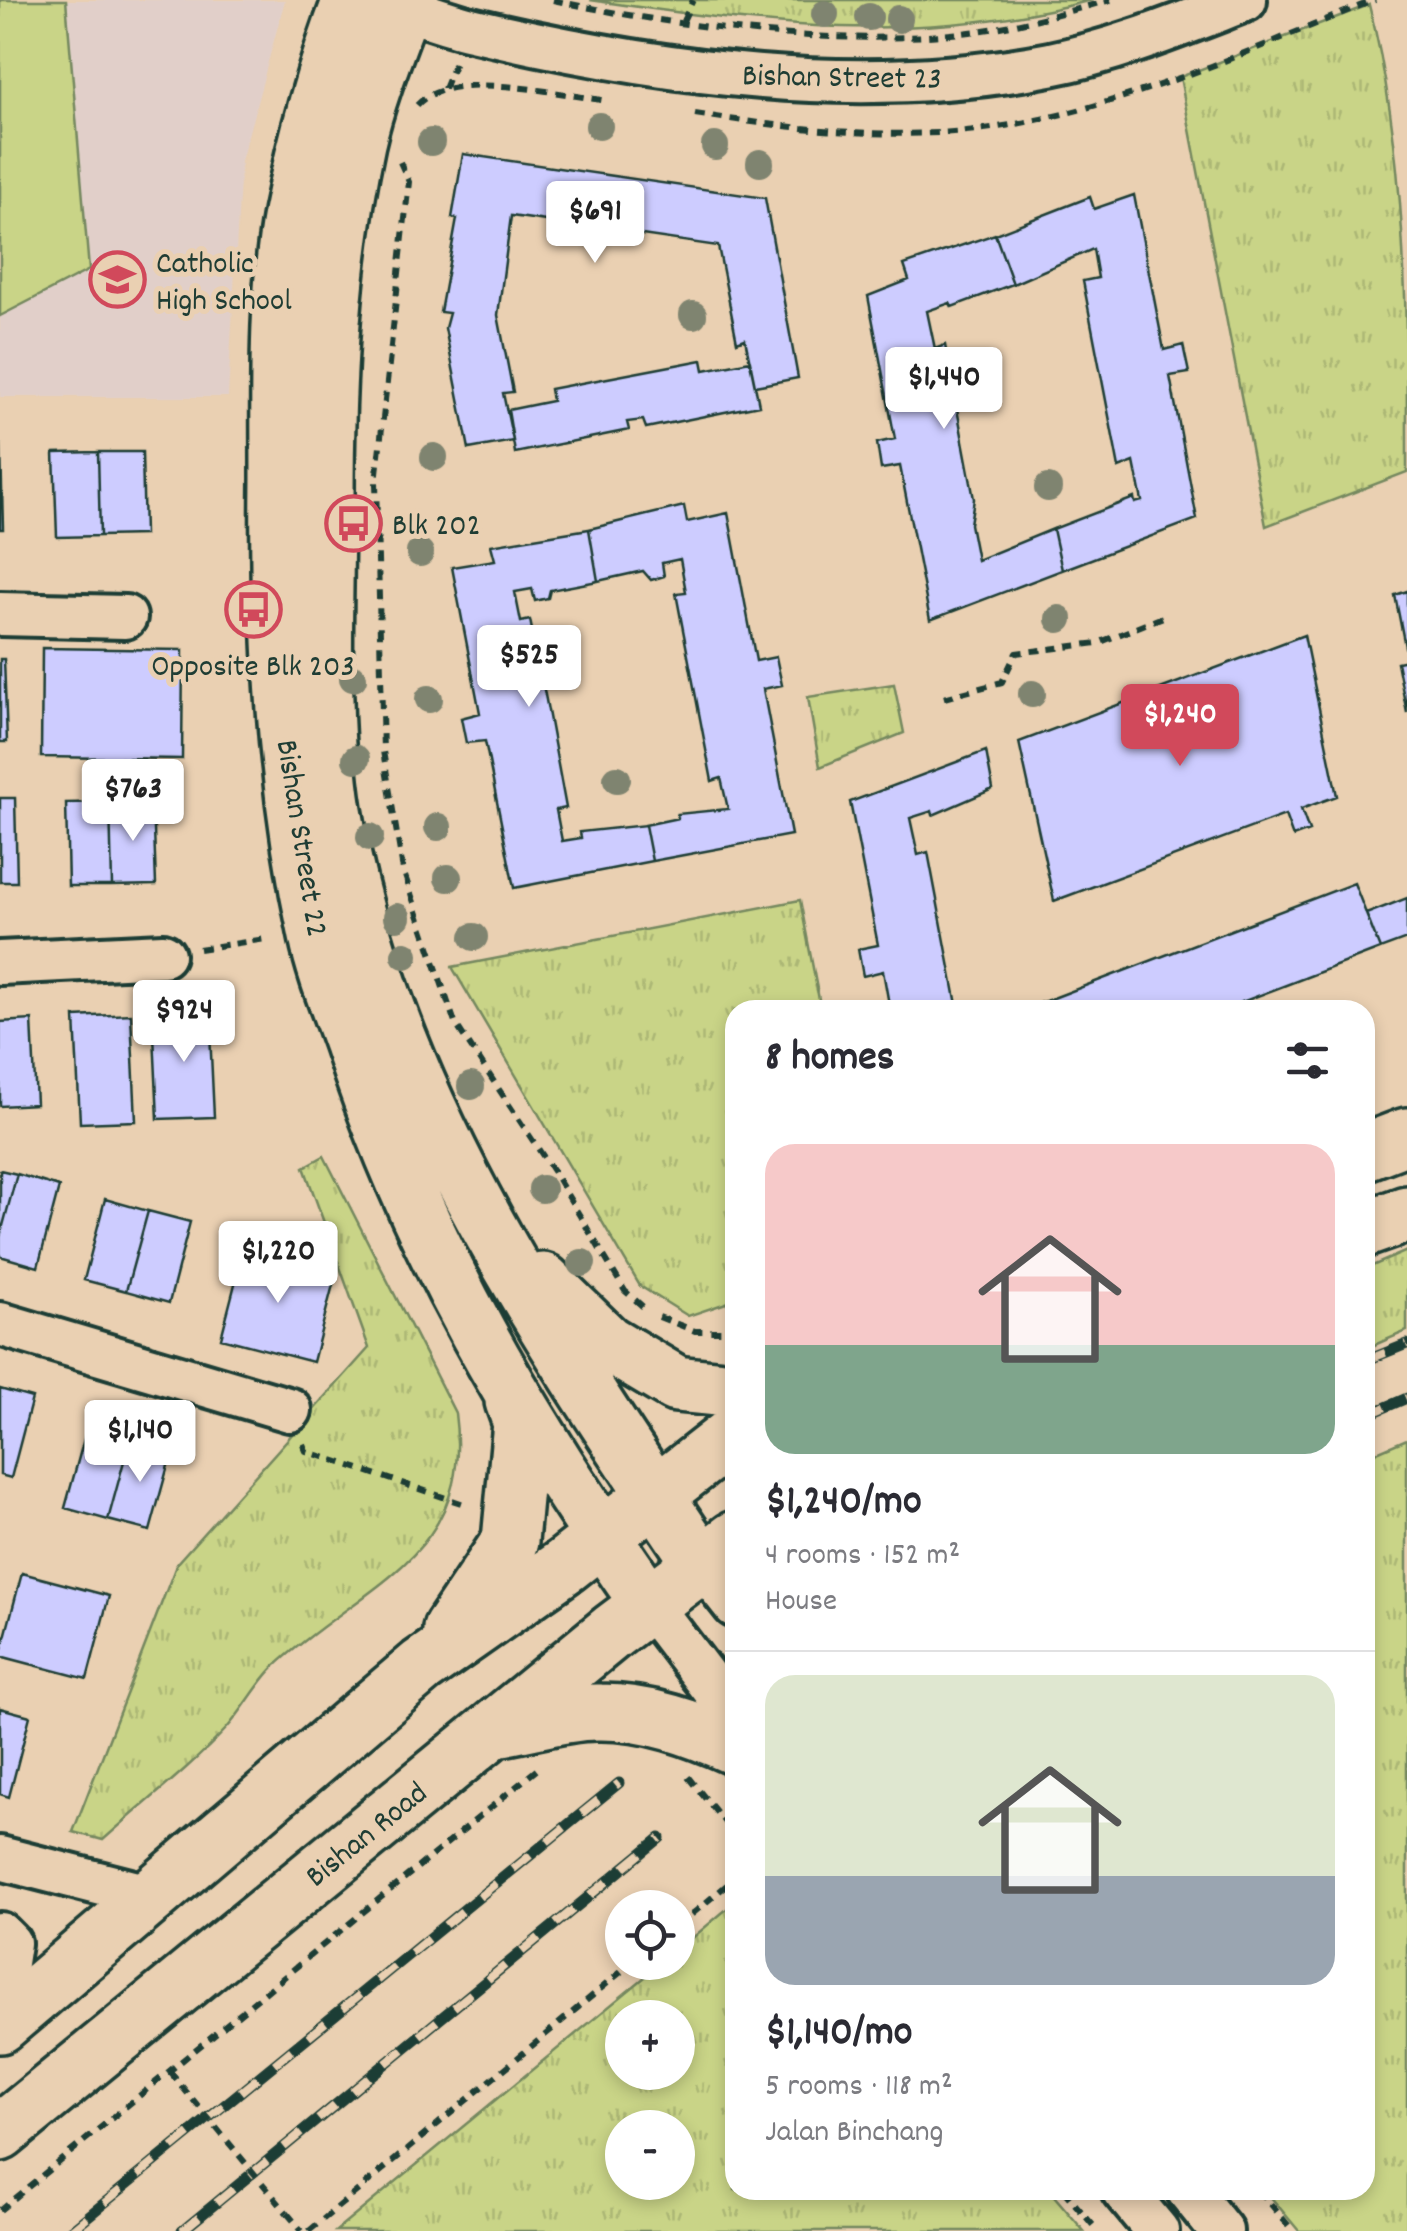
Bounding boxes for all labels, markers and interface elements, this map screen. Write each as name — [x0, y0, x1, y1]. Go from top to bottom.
street label: Bishan Street 23 — [742, 55, 942, 105]
pin: $691 — [536, 181, 654, 266]
text: $691 — [568, 190, 622, 236]
place label: Catholic High School — [156, 243, 292, 326]
school or university icon: Catholic High School — [87, 249, 147, 309]
pin: $1,440 — [863, 347, 1025, 432]
text: $1,440 — [907, 356, 981, 402]
bus stop icon: Blk 202 — [323, 493, 383, 553]
place label: Blk 202 — [392, 505, 481, 551]
bus stop icon: Opposite Blk 203 — [223, 580, 283, 640]
pin: $525 — [470, 625, 588, 710]
text: $525 — [499, 634, 559, 680]
place label: Opposite Blk 203 — [151, 646, 355, 692]
pin: $1,240 — [1099, 684, 1261, 769]
text: $1,240 — [1143, 693, 1217, 739]
street label: Bishan Street 22 — [261, 737, 337, 941]
pin: $763 — [74, 759, 192, 844]
text: $763 — [104, 768, 162, 814]
pin: $924 — [125, 980, 243, 1065]
text: $924 — [155, 989, 213, 1035]
text: 8 homes — [765, 1030, 894, 1090]
icon: filters — [1280, 1033, 1335, 1088]
icon: home — [960, 1209, 1140, 1389]
pin: $1,220 — [197, 1221, 359, 1306]
text: $1,220 — [241, 1230, 315, 1276]
pin: $1,140 — [59, 1400, 221, 1485]
text: $1,140 — [106, 1409, 174, 1455]
text: $1,240/mo — [765, 1474, 922, 1534]
text: 4 rooms · 152 m² — [765, 1534, 960, 1580]
text: House — [765, 1580, 837, 1626]
icon: home — [960, 1740, 1140, 1920]
street label: Bishan Road — [297, 1773, 439, 1901]
map controls — [605, 1890, 695, 2200]
button: locate — [605, 1890, 695, 1980]
button: + — [605, 2000, 695, 2090]
text: $1,140/mo — [765, 2005, 913, 2065]
text: 5 rooms · 118 m² — [765, 2065, 953, 2111]
button: − — [605, 2110, 695, 2200]
text: Jalan Binchang — [765, 2111, 944, 2157]

